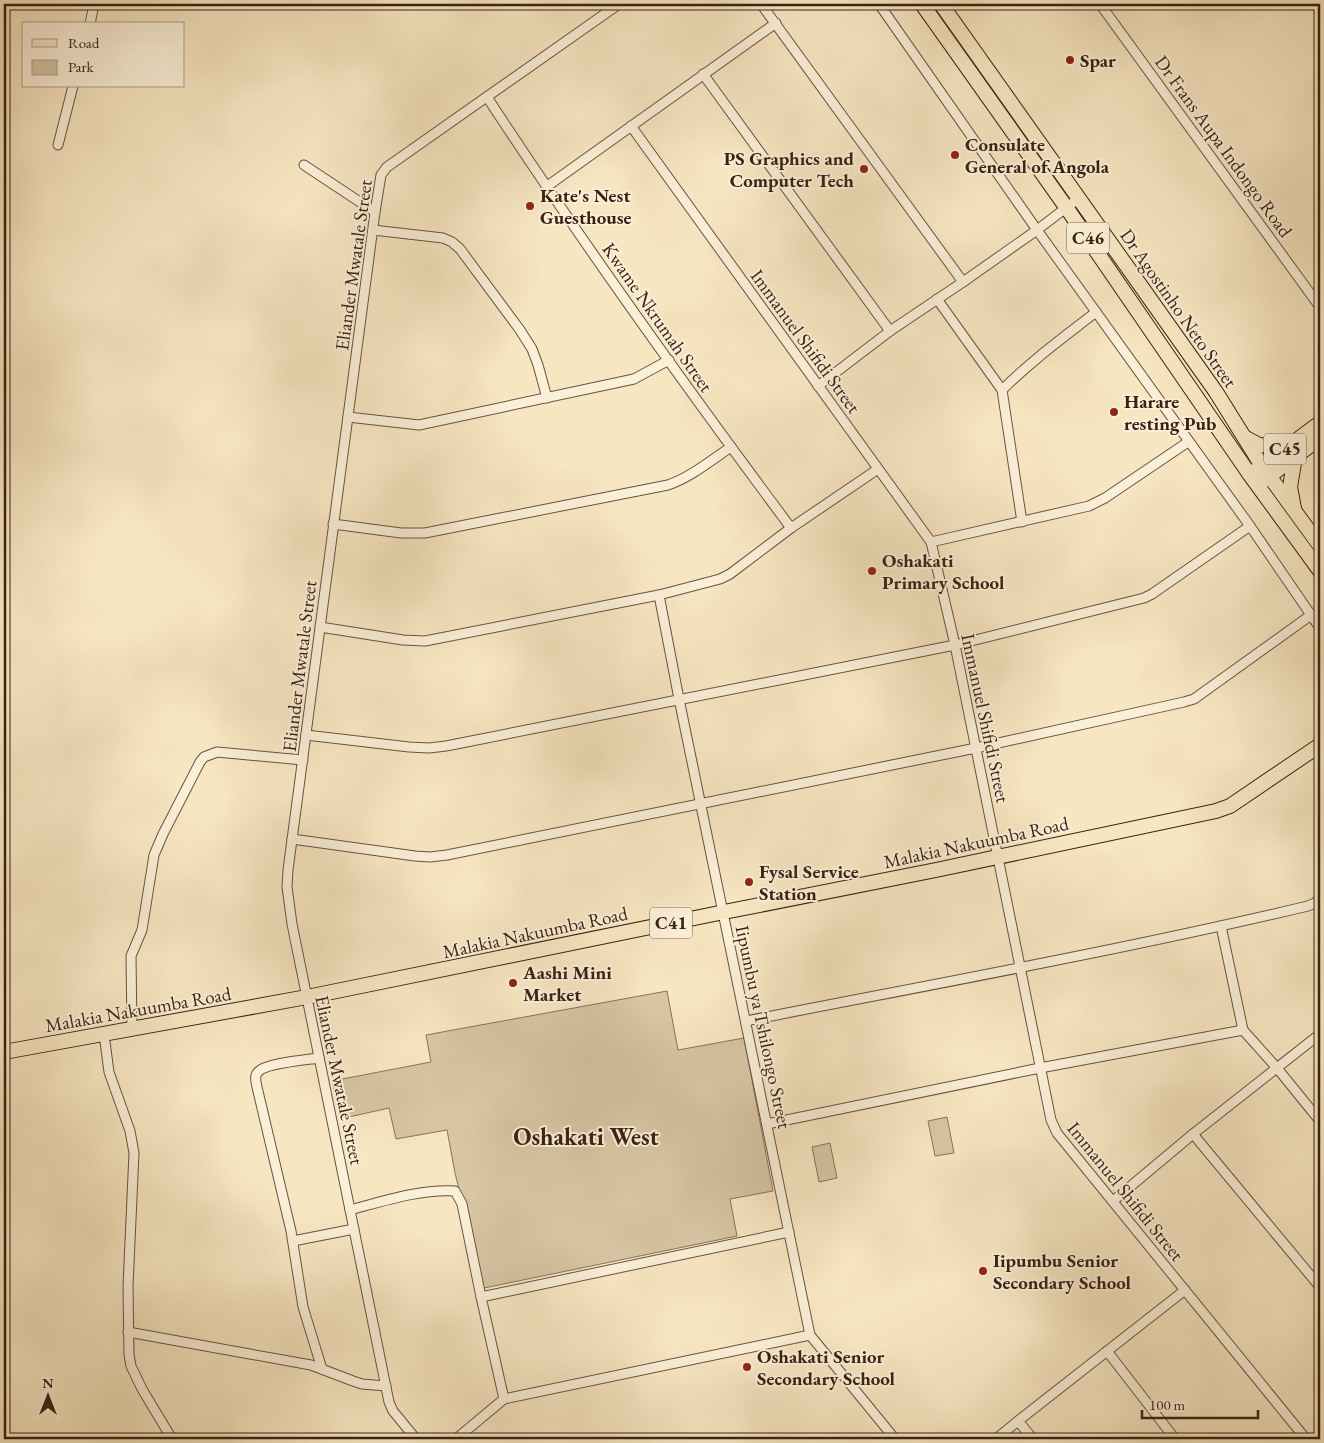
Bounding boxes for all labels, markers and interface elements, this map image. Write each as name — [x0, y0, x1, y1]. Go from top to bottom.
legend — [22, 22, 185, 88]
text: Road — [68, 33, 100, 52]
place label: Spar — [1080, 48, 1116, 73]
street label: Dr Frans Aupa Indongo Road — [1149, 50, 1298, 242]
marker: Spar — [1064, 54, 1076, 66]
text: Park — [68, 57, 95, 76]
place label: Consulate General of Angola — [965, 132, 1110, 179]
place label: PS Graphics and Computer Tech — [724, 146, 854, 193]
marker: Consulate General of Angola — [949, 149, 961, 161]
marker: PS Graphics and Computer Tech — [858, 163, 870, 175]
street label: Eliander Mwatale Street — [329, 178, 378, 352]
place label: Kate's Nest Guesthouse — [540, 183, 632, 230]
marker: Kate's Nest Guesthouse — [524, 200, 536, 212]
road number: C46 — [1067, 222, 1109, 254]
street label: Dr Agostinho Neto Street — [1114, 224, 1243, 393]
street label: Kwame Nkrumah Street — [597, 238, 719, 397]
street label: Immanuel Shifidi Street — [745, 264, 866, 418]
place label: Harare resting Pub — [1124, 389, 1216, 436]
marker: Harare resting Pub — [1108, 406, 1120, 418]
road number: C45 — [1264, 434, 1306, 464]
place label: Oshakati Primary School — [882, 548, 1005, 595]
marker: Oshakati Primary School — [866, 565, 878, 577]
street label: Eliander Mwatale Street — [277, 579, 322, 753]
street label: Immanuel Shifidi Street — [955, 631, 1016, 805]
street label: Malakia Nakuumba Road — [881, 811, 1071, 874]
place label: Fysal Service Station — [759, 859, 859, 906]
marker: Fysal Service Station — [743, 876, 755, 888]
street label: Malakia Nakuumba Road — [440, 901, 630, 964]
road number: C41 — [650, 908, 692, 938]
street label: Iipumbu ya Tshilongo Street — [730, 923, 797, 1131]
place label: Aashi Mini Market — [522, 960, 612, 1007]
marker: Aashi Mini Market — [507, 977, 519, 989]
street label: Malakia Nakuumba Road — [43, 981, 233, 1038]
street label: Eliander Mwatale Street — [309, 993, 370, 1167]
street label: Immanuel Shifidi Street — [1062, 1116, 1190, 1266]
district label: Oshakati West — [513, 1121, 659, 1152]
place label: Iipumbu Senior Secondary School — [993, 1248, 1132, 1295]
marker: Iipumbu Senior Secondary School — [977, 1265, 989, 1277]
place label: Oshakati Senior Secondary School — [757, 1344, 896, 1391]
marker: Oshakati Senior Secondary School — [741, 1361, 753, 1373]
north arrow — [22, 1370, 72, 1420]
text: N — [42, 1374, 54, 1392]
scale bar — [1142, 1388, 1258, 1420]
text: 100 m — [1149, 1395, 1186, 1414]

